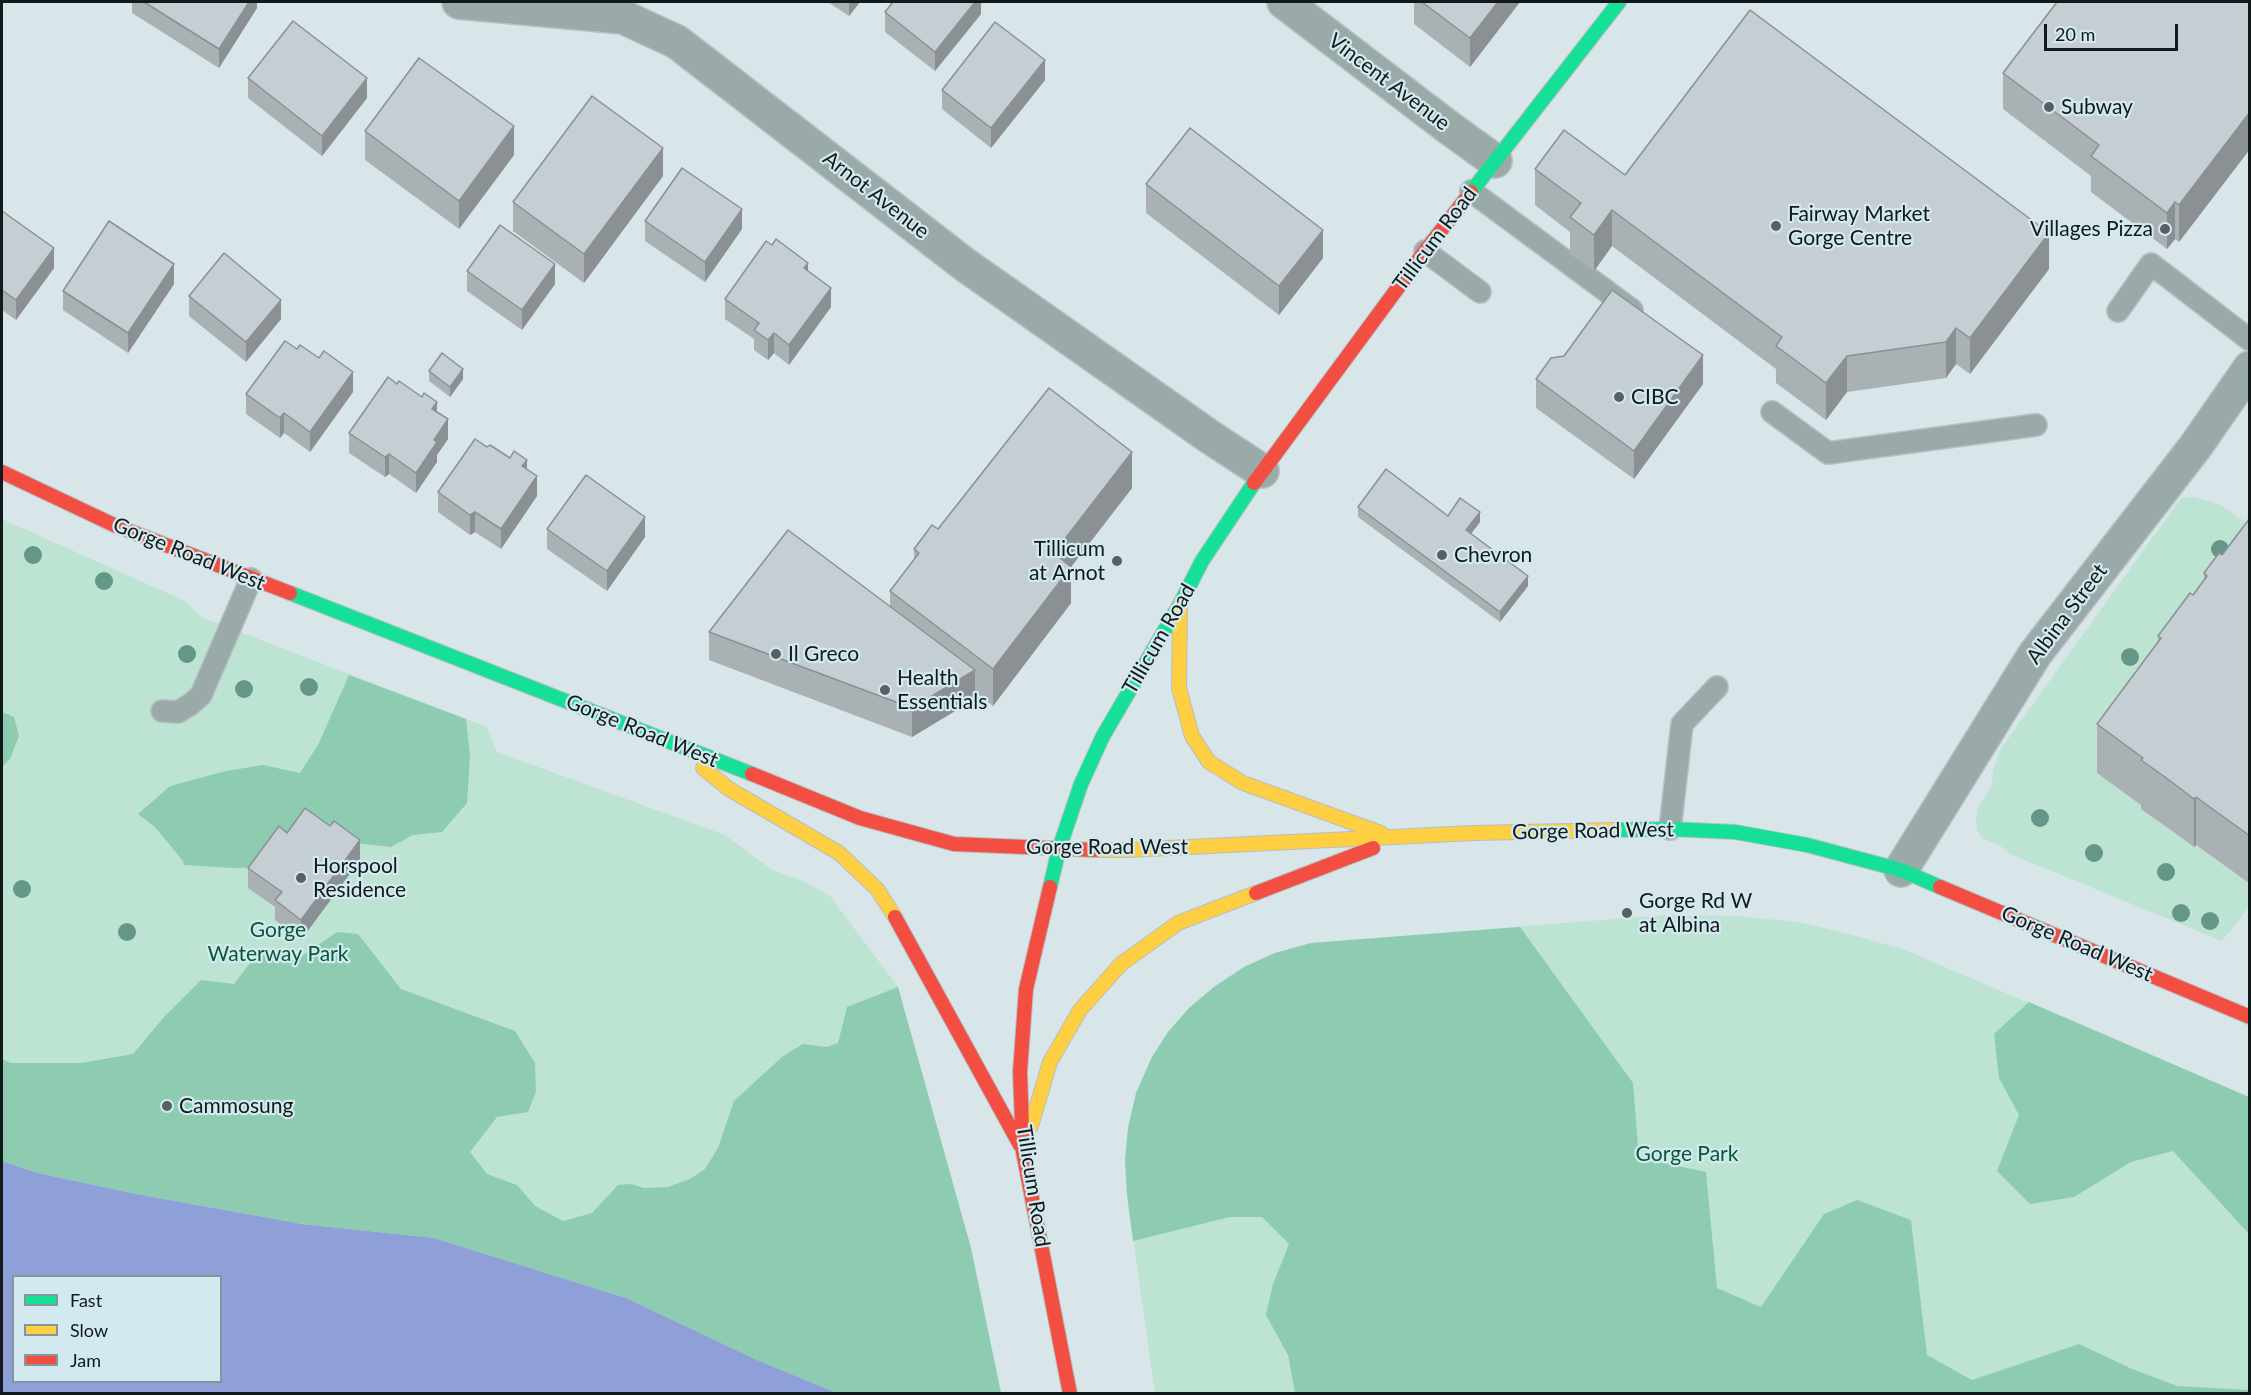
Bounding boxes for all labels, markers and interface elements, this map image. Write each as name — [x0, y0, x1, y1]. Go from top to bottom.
scale bar — [2047, 12, 2180, 50]
text: 20 m — [2055, 23, 2095, 45]
street label: Vincent Avenue — [1323, 28, 1455, 136]
place label: Subway — [2061, 94, 2133, 120]
marker: Subway — [2042, 100, 2056, 114]
street label: Arnot Avenue — [818, 146, 934, 244]
street label: Tillicum Road — [1388, 182, 1482, 296]
place label: Fairway Market Gorge Centre — [1788, 201, 1930, 251]
place label: Villages Pizza — [2030, 216, 2153, 242]
marker: Fairway Market Gorge Centre — [1769, 219, 1783, 233]
marker: Villages Pizza — [2158, 222, 2172, 236]
place label: CIBC — [1631, 384, 1679, 410]
marker: CIBC — [1612, 390, 1626, 404]
street label: Gorge Road West — [109, 512, 269, 596]
place label: Tillicum at Arnot — [1029, 536, 1105, 586]
place label: Chevron — [1454, 542, 1532, 568]
marker: Chevron — [1435, 548, 1449, 562]
marker: Tillicum at Arnot — [1110, 554, 1124, 568]
street label: Albina Street — [2021, 559, 2113, 669]
street label: Tillicum Road — [1117, 579, 1201, 699]
place label: Il Greco — [788, 641, 859, 667]
marker: Il Greco — [769, 647, 783, 661]
place label: Health Essentials — [897, 665, 987, 715]
marker: Health Essentials — [878, 683, 892, 697]
street label: Gorge Road West — [562, 689, 722, 773]
street label: Gorge Road West — [1512, 817, 1674, 845]
street label: Gorge Road West — [1026, 834, 1188, 860]
place label: Horspool Residence — [313, 853, 406, 903]
marker: Horspool Residence — [294, 871, 308, 885]
place label: Gorge Rd W at Albina — [1639, 888, 1752, 938]
street label: Gorge Road West — [1998, 901, 2156, 987]
marker: Gorge Rd W at Albina — [1620, 906, 1634, 920]
park label: Gorge Waterway Park — [208, 917, 348, 967]
place label: Cammosung — [179, 1093, 293, 1119]
marker: Cammosung — [160, 1099, 174, 1113]
street label: Tillicum Road — [1011, 1123, 1055, 1249]
park label: Gorge Park — [1636, 1141, 1738, 1167]
legend — [12, 1275, 222, 1383]
text: Fast — [70, 1289, 102, 1311]
text: Slow — [70, 1319, 108, 1341]
text: Jam — [70, 1349, 101, 1371]

